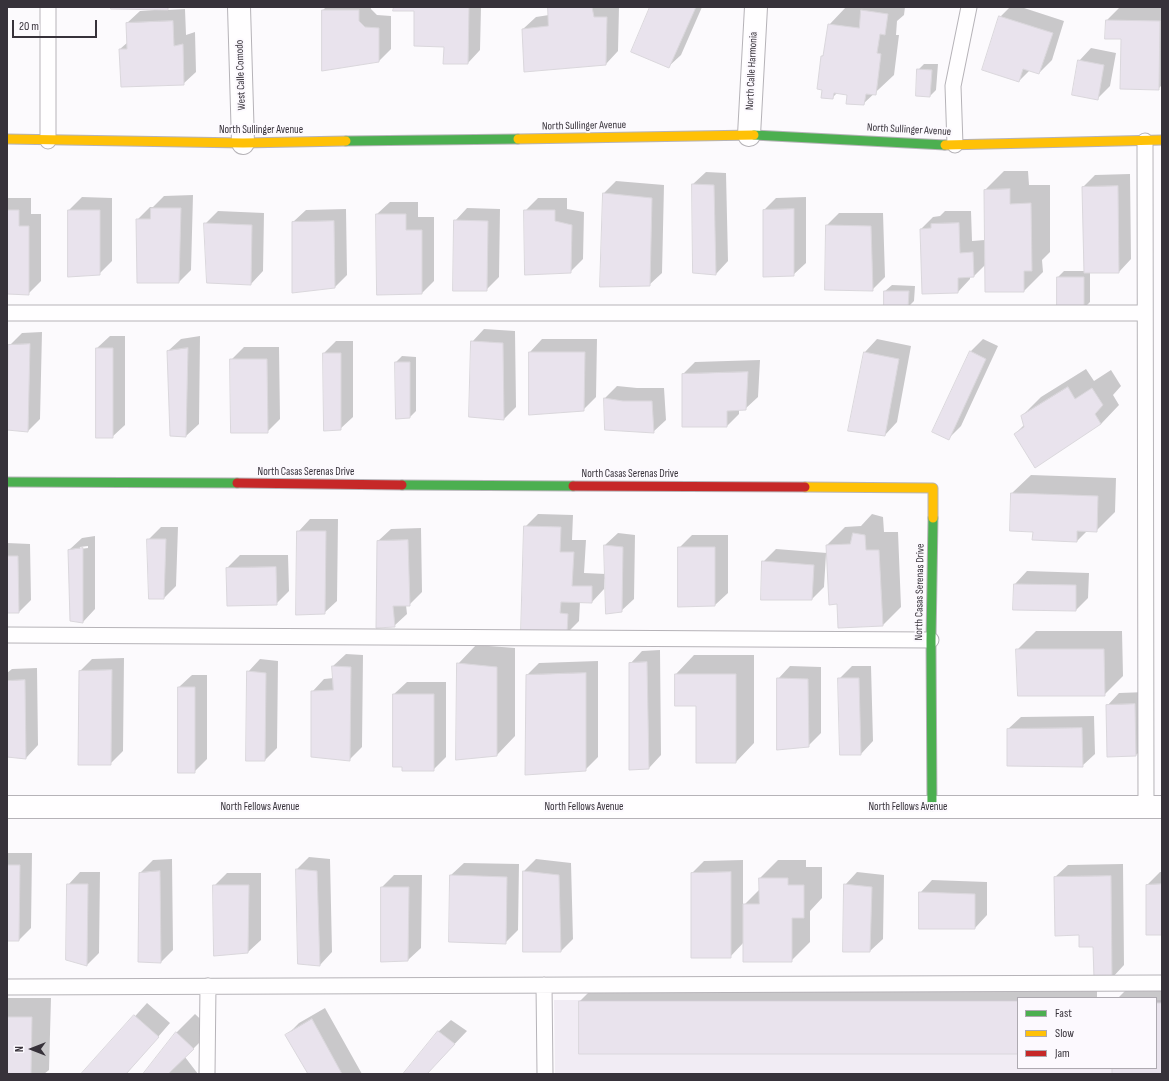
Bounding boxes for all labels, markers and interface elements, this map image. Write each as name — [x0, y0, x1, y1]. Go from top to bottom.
scale bar — [14, 12, 99, 38]
text: 20 m — [19, 19, 39, 34]
street label: North Calle Harmonia — [743, 31, 761, 111]
street label: West Calle Comodo — [233, 39, 249, 111]
street label: North Sullinger Avenue — [542, 119, 626, 133]
street label: North Sullinger Avenue — [867, 121, 951, 139]
street label: North Sullinger Avenue — [219, 123, 303, 137]
street label: North Casas Serenas Drive — [258, 465, 354, 479]
street label: North Casas Serenas Drive — [582, 467, 678, 481]
street label: North Casas Serenas Drive — [913, 543, 927, 641]
street label: North Fellows Avenue — [220, 800, 300, 814]
street label: North Fellows Avenue — [544, 800, 624, 814]
street label: North Fellows Avenue — [868, 800, 948, 814]
legend — [1017, 997, 1157, 1069]
text: Fast — [1055, 1006, 1072, 1021]
text: Slow — [1055, 1026, 1074, 1041]
north arrow — [12, 1029, 52, 1069]
text: N — [13, 1046, 26, 1052]
text: Jam — [1055, 1046, 1070, 1061]

